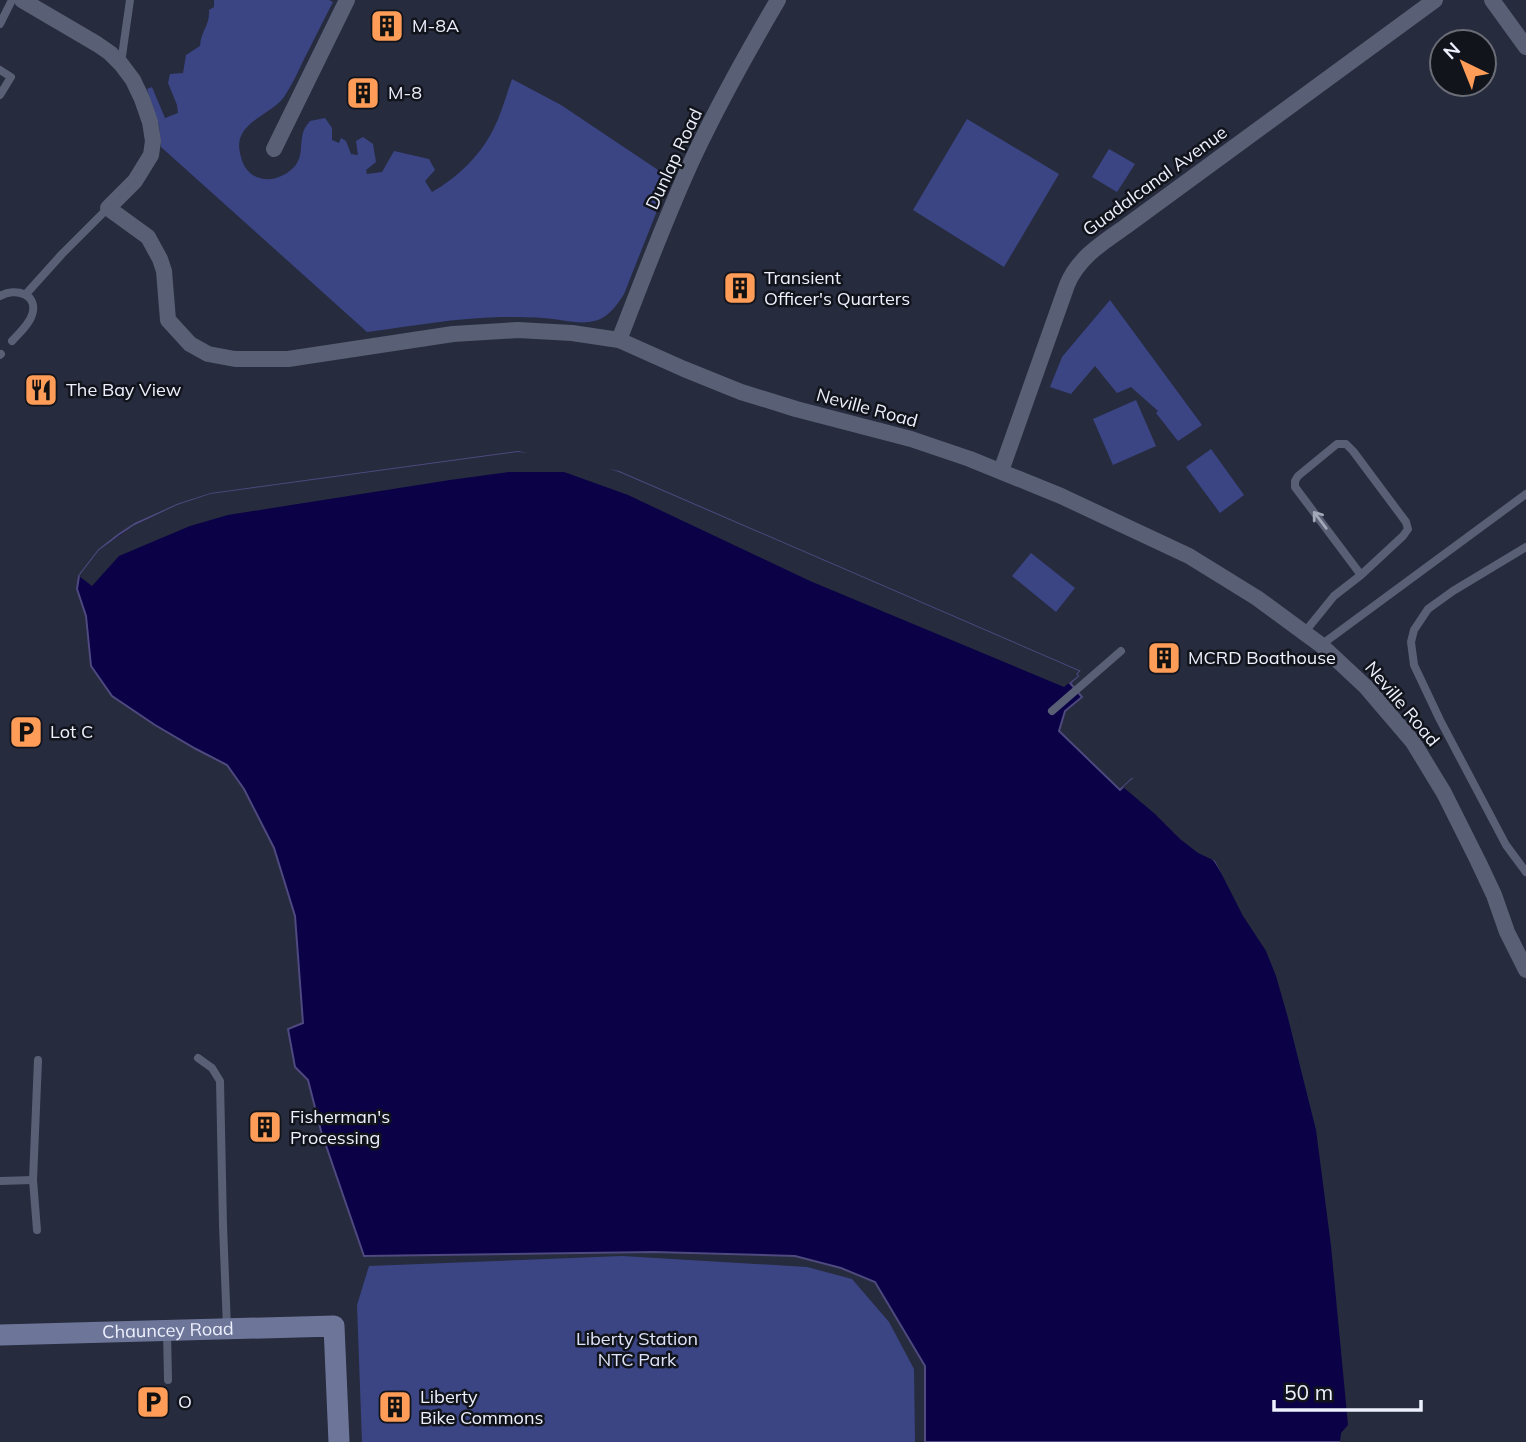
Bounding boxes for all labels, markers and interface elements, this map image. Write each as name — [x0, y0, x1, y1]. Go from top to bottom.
building icon: M-8A — [368, 7, 406, 45]
place label: M-8A — [412, 14, 459, 37]
north arrow — [1428, 28, 1498, 98]
text: N — [1438, 37, 1465, 64]
building icon: M-8 — [344, 74, 382, 112]
place label: M-8 — [388, 81, 422, 104]
street label: Dunlap Road — [640, 104, 707, 213]
street label: Guadalcanal Avenue — [1078, 120, 1231, 241]
place label: Transient Officer's Quarters — [764, 266, 910, 310]
building icon: Transient Officer's Quarters — [721, 269, 759, 307]
restaurant icon: The Bay View — [22, 371, 60, 409]
place label: The Bay View — [66, 378, 182, 401]
street label: Neville Road — [814, 383, 920, 432]
one-way arrow — [1313, 511, 1328, 530]
building icon: MCRD Boathouse — [1145, 639, 1183, 677]
place label: MCRD Boathouse — [1188, 646, 1336, 669]
street label: Neville Road — [1360, 656, 1445, 751]
parking icon: Lot C — [7, 713, 45, 751]
place label: Lot C — [50, 720, 93, 743]
place label: Fisherman's Processing — [290, 1105, 390, 1149]
building icon: Fisherman's Processing — [246, 1108, 284, 1146]
street label: Chauncey Road — [102, 1317, 234, 1343]
park label: Liberty Station NTC Park — [576, 1327, 698, 1371]
scale bar — [1274, 1368, 1421, 1412]
text: 50 m — [1284, 1379, 1333, 1405]
parking icon: O — [134, 1383, 172, 1421]
place label: Liberty Bike Commons — [420, 1385, 543, 1429]
building icon: Liberty Bike Commons — [376, 1388, 414, 1426]
place label: O — [178, 1390, 192, 1413]

